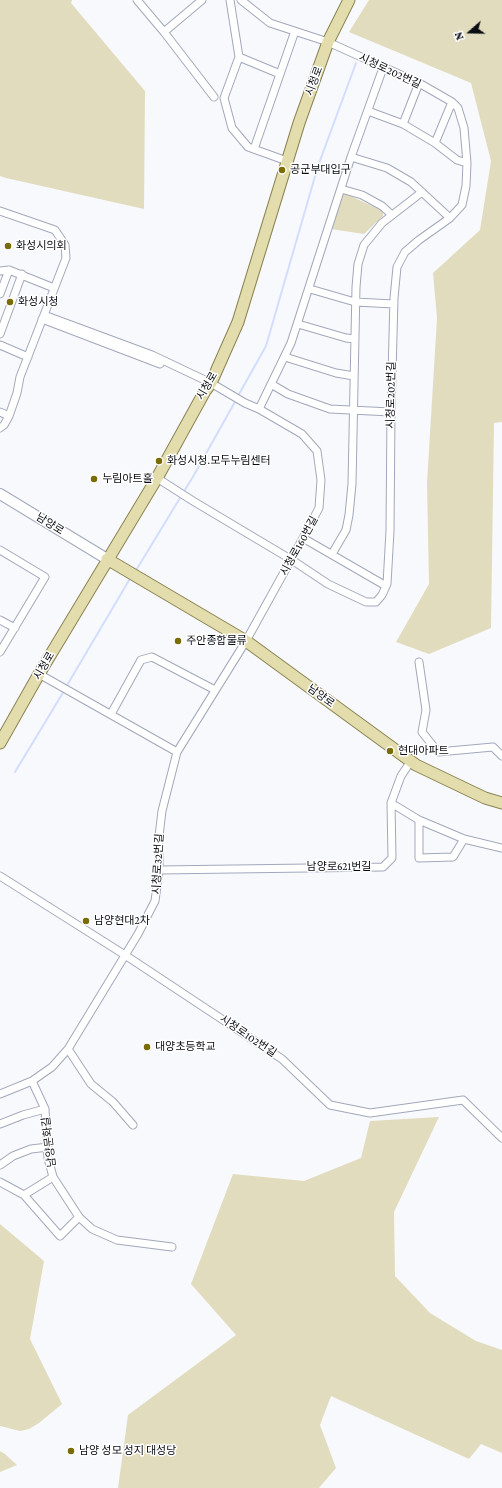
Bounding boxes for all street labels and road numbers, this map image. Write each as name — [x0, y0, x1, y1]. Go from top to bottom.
street label: 시청로202번길 — [357, 51, 423, 91]
street label: 시청로 — [303, 64, 325, 98]
street label: 시청로202번길 — [384, 361, 398, 429]
street label: 시청로 — [194, 370, 220, 402]
street label: 남양로 — [34, 510, 66, 538]
street label: 시청로160번길 — [277, 514, 321, 578]
street label: 시청로 — [31, 650, 57, 682]
street label: 남양로 — [305, 682, 337, 710]
street label: 시청로32번길 — [150, 833, 166, 895]
street label: 남양로621번길 — [307, 860, 371, 874]
street label: 시청로102번길 — [217, 1012, 279, 1060]
street label: 남양문화길 — [39, 1116, 59, 1168]

